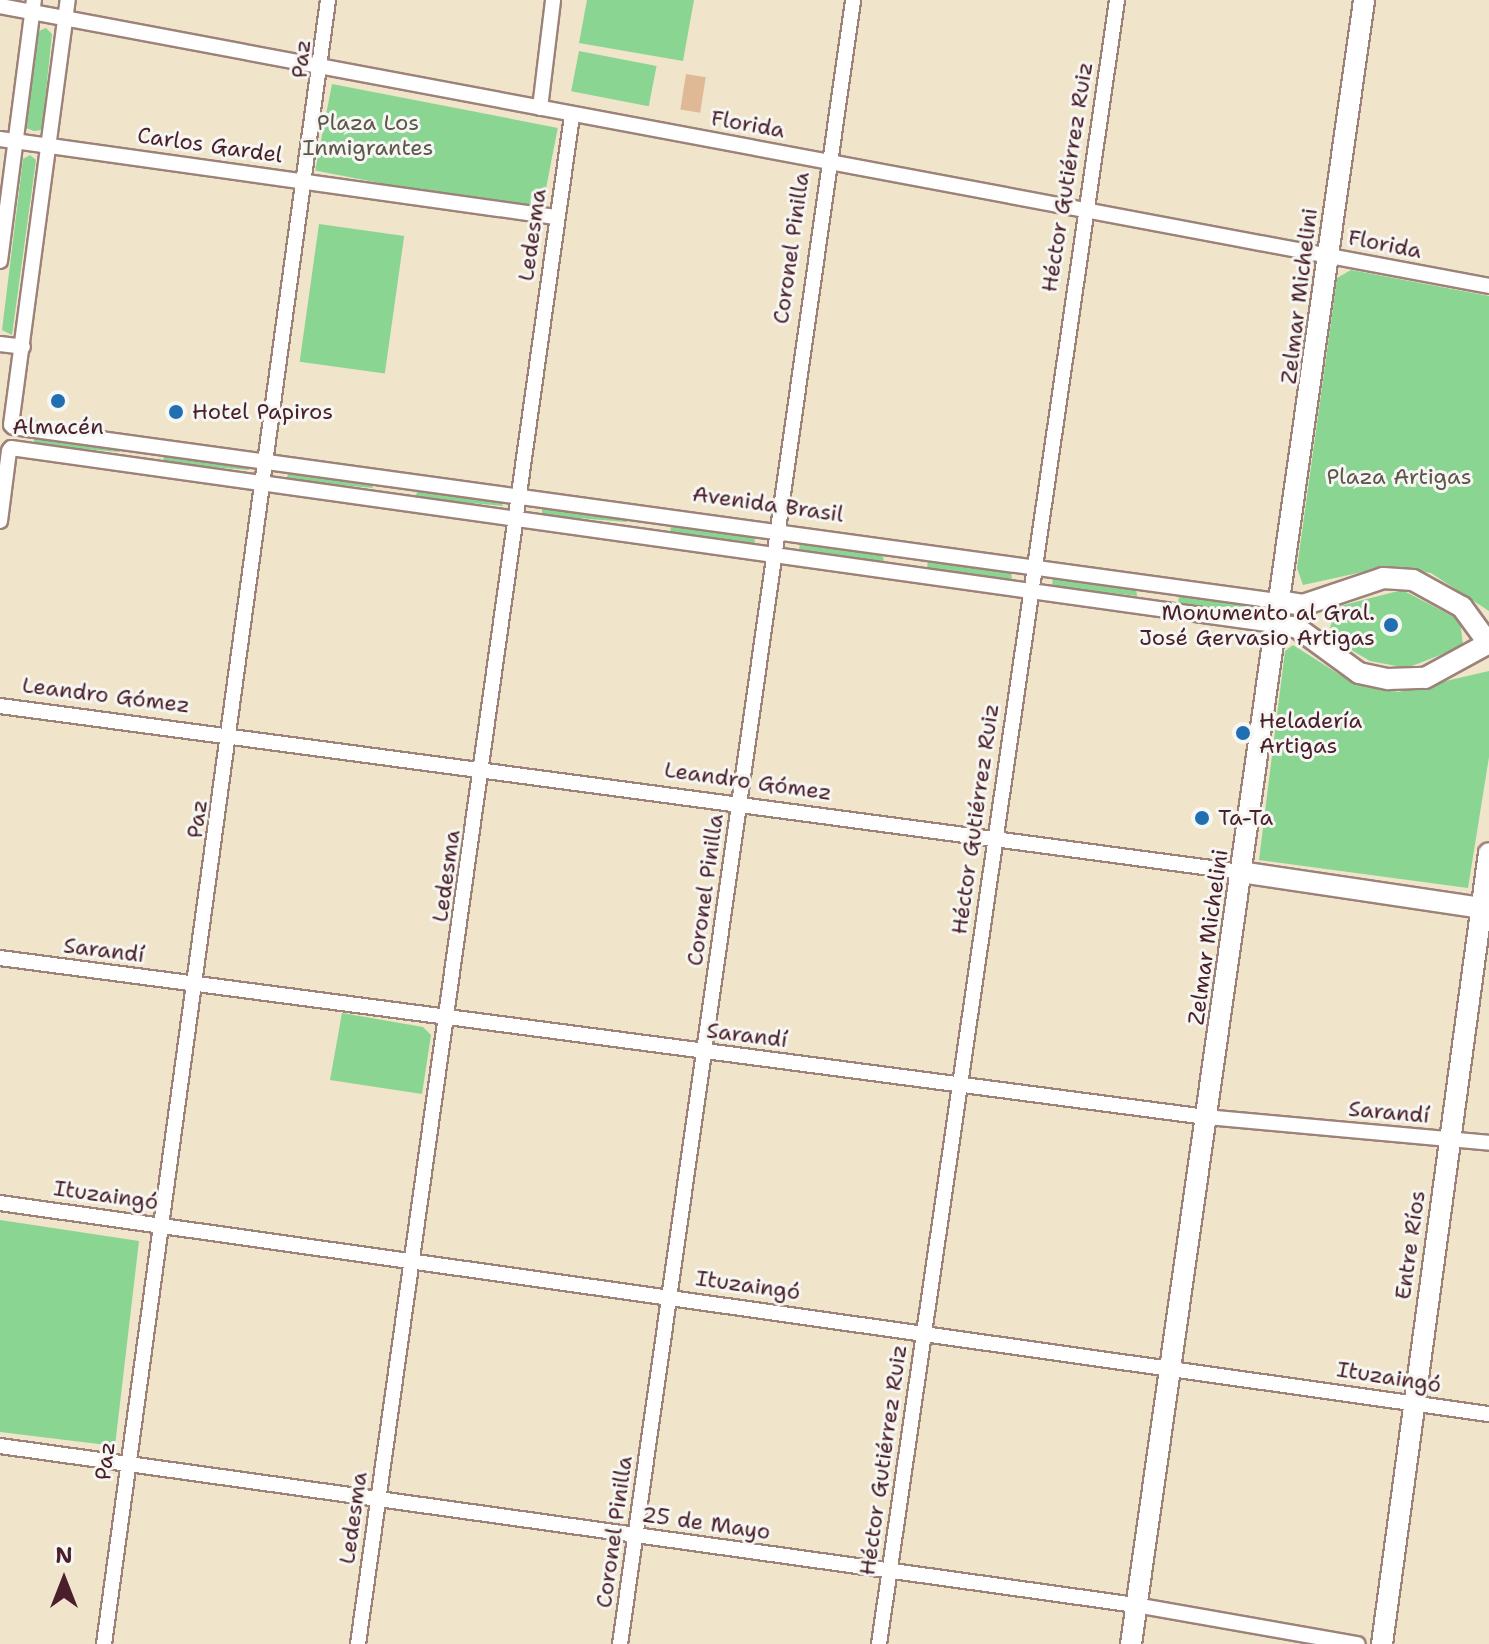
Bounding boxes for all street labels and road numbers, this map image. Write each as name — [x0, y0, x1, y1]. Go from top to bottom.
street label: Paz — [286, 38, 316, 80]
street label: Héctor Gutiérrez Ruiz — [1036, 60, 1098, 294]
street label: Florida — [709, 105, 787, 143]
street label: Carlos Gardel — [136, 122, 284, 168]
street label: Coronel Pinilla — [767, 170, 815, 326]
street label: Ledesma — [512, 187, 552, 283]
street label: Zelmar Michelini — [1275, 207, 1323, 385]
street label: Florida — [1346, 224, 1424, 264]
street label: Avenida Brasil — [691, 480, 845, 528]
street label: Leandro Gómez — [21, 672, 191, 718]
street label: Héctor Gutiérrez Ruiz — [946, 702, 1004, 936]
street label: Leandro Gómez — [663, 756, 833, 806]
street label: Paz — [181, 798, 213, 840]
street label: Coronel Pinilla — [681, 812, 729, 968]
street label: Ledesma — [426, 828, 466, 924]
street label: Zelmar Michelini — [1183, 848, 1233, 1026]
street label: Sarandí — [62, 932, 146, 968]
street label: Sarandí — [705, 1017, 789, 1053]
street label: Sarandí — [1347, 1095, 1431, 1129]
street label: Ituzaingó — [52, 1175, 160, 1215]
street label: Entre Ríos — [1389, 1189, 1431, 1301]
street label: Ituzaingó — [694, 1265, 802, 1305]
street label: Héctor Gutiérrez Ruiz — [854, 1343, 912, 1577]
street label: Ituzaingó — [1335, 1356, 1443, 1398]
street label: Paz — [90, 1440, 120, 1482]
street label: Coronel Pinilla — [590, 1454, 638, 1610]
street label: Ledesma — [333, 1470, 373, 1566]
street label: 25 de Mayo — [640, 1501, 772, 1545]

